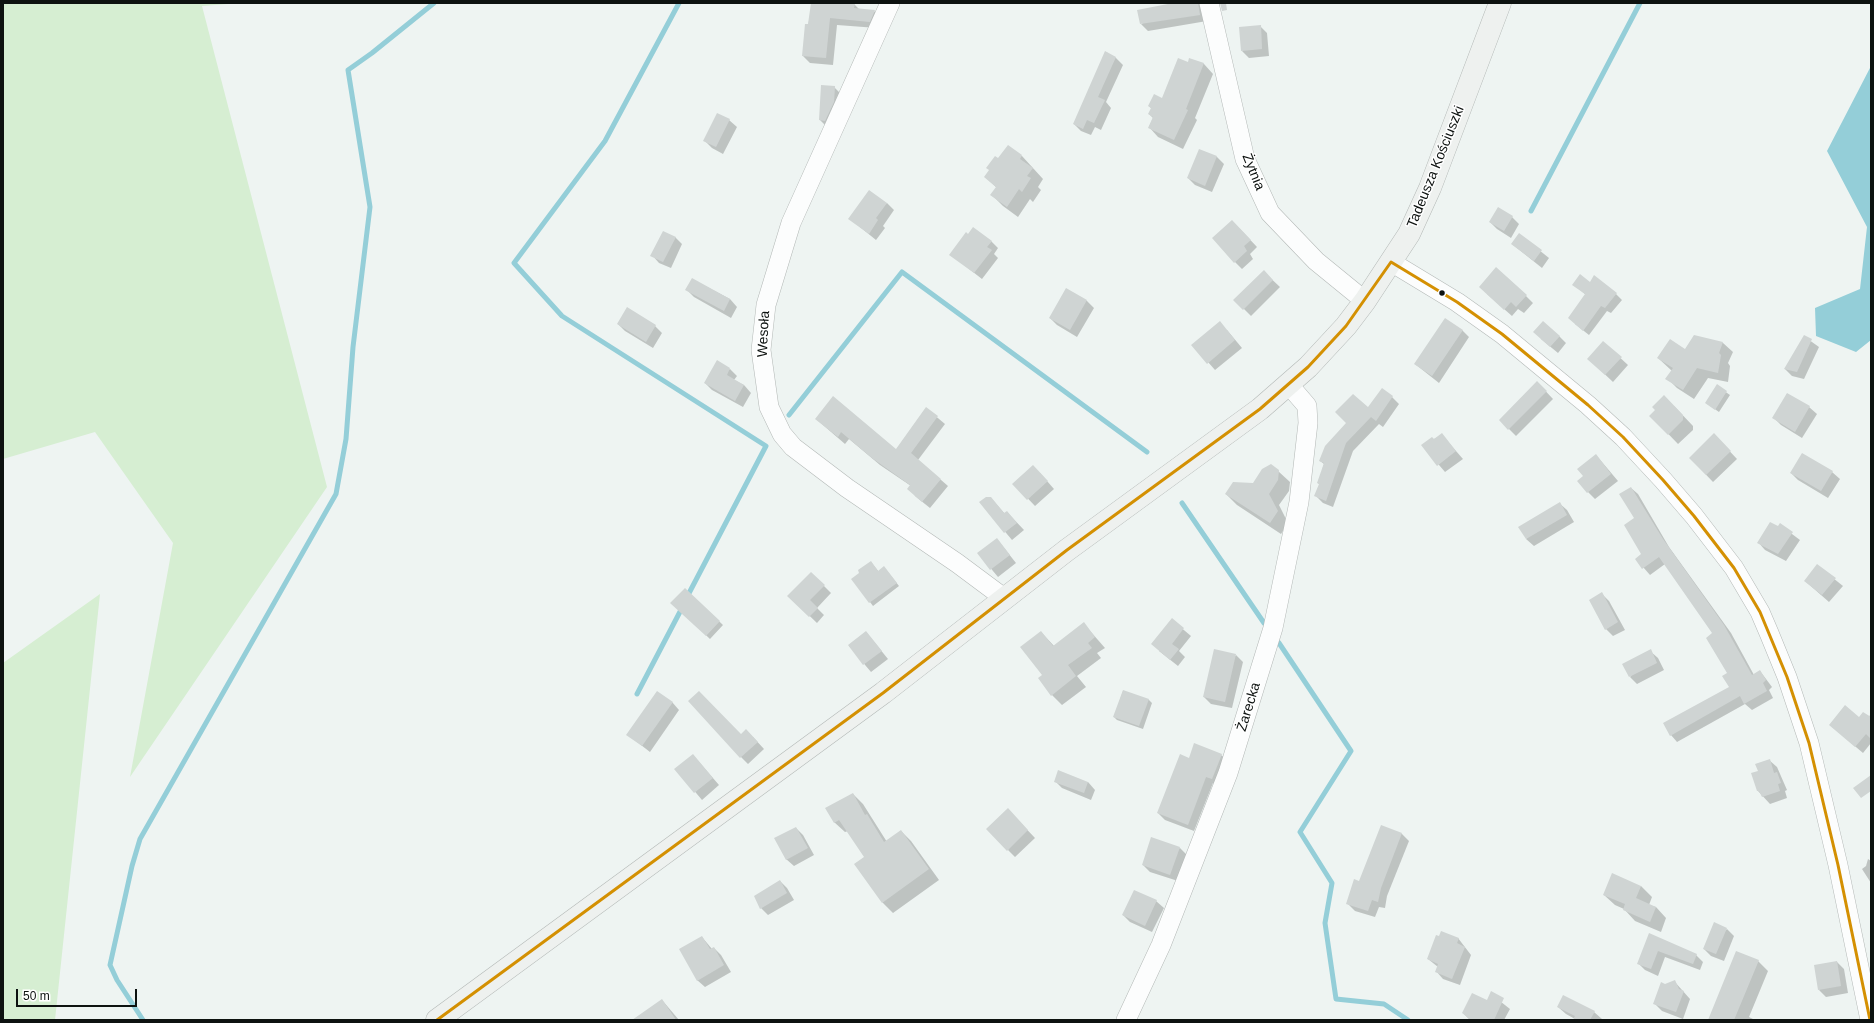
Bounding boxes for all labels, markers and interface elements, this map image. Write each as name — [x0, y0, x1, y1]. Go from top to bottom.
street label: Tadeusza Kościuszki — [1404, 104, 1468, 230]
street label: Żytnia — [1238, 151, 1268, 193]
unlabelled marker — [1437, 288, 1447, 298]
street label: Wesoła — [754, 310, 774, 358]
street label: Żarecka — [1234, 680, 1264, 734]
scale bar — [18, 981, 139, 1007]
text: 50 m — [23, 989, 50, 1003]

